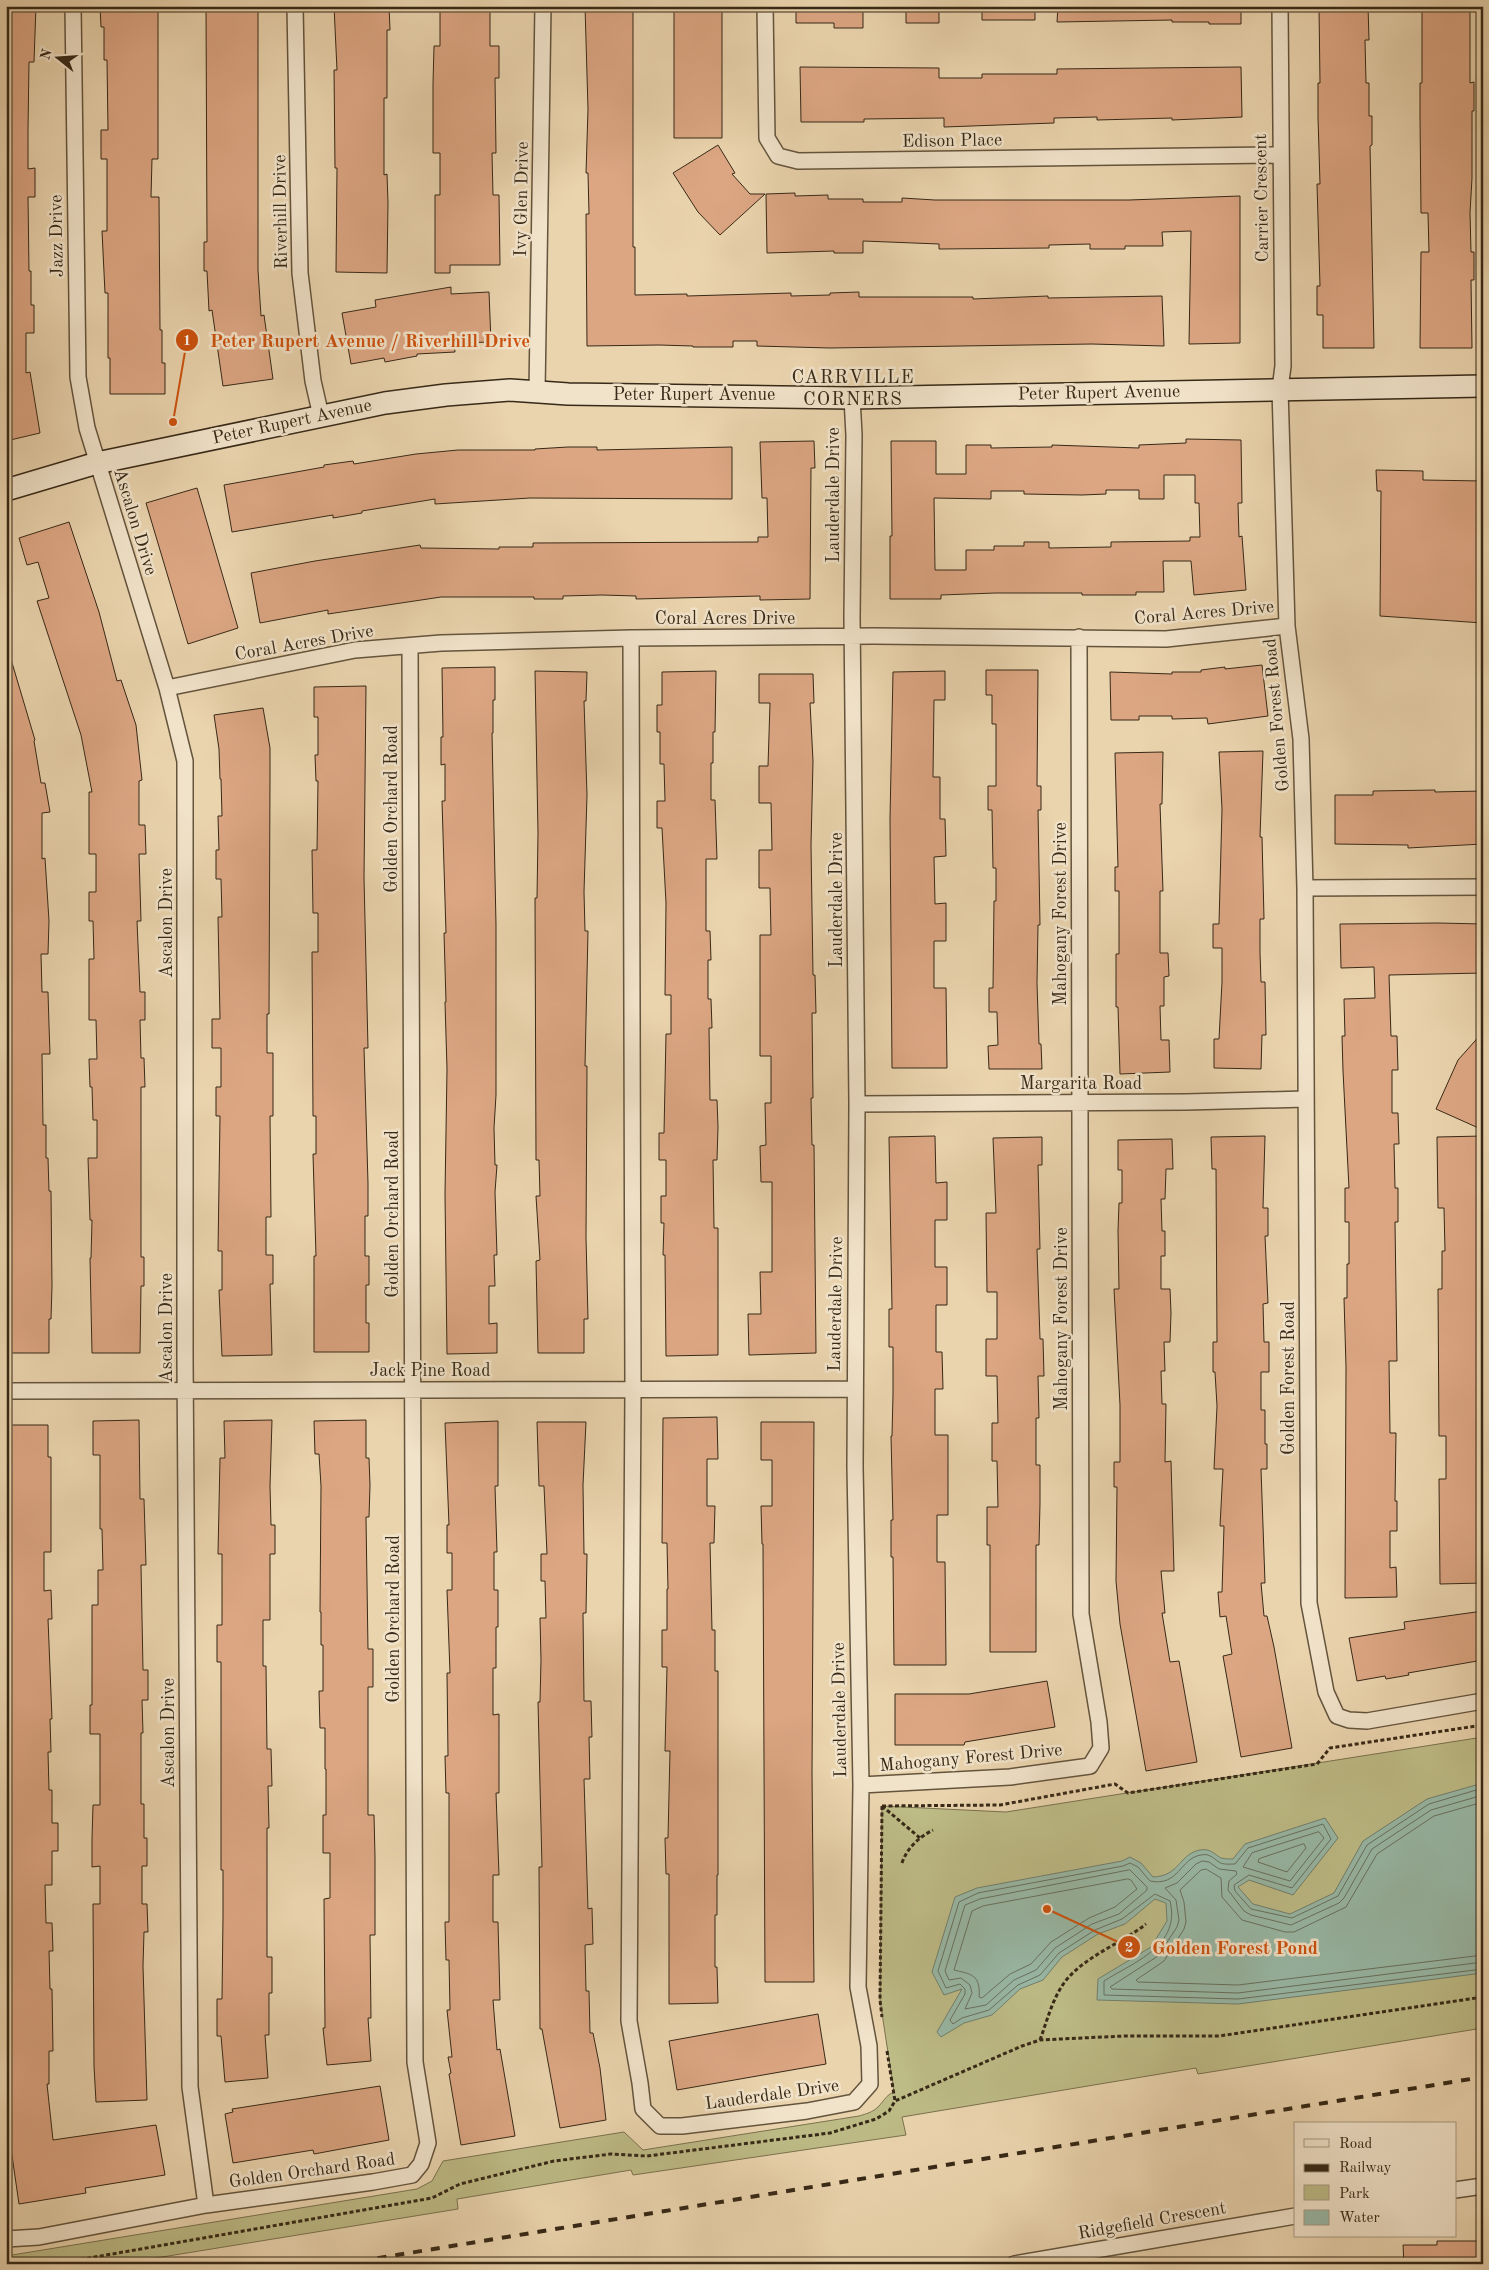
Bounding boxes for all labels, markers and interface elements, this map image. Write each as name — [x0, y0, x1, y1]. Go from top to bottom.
north arrow — [32, 32, 82, 82]
text: N — [38, 47, 55, 62]
street label: Edison Place — [902, 131, 1002, 151]
street label: Carrier Crescent — [1252, 133, 1272, 263]
street label: Ivy Glen Drive — [512, 141, 532, 257]
street label: Riverhill Drive — [271, 154, 291, 270]
street label: Jazz Drive — [47, 194, 67, 278]
callout: Peter Rupert Avenue / Riverhill Drive — [175, 323, 540, 357]
text: Peter Rupert Avenue / Riverhill Drive — [210, 333, 530, 352]
text: 1 — [183, 334, 191, 349]
district label: CARRVILLE CORNERS — [791, 369, 915, 410]
street label: Peter Rupert Avenue — [1018, 383, 1180, 403]
street label: Peter Rupert Avenue — [613, 386, 775, 404]
street label: Peter Rupert Avenue — [211, 396, 373, 448]
street label: Lauderdale Drive — [825, 427, 843, 563]
street label: Ascalon Drive — [110, 467, 160, 577]
street label: Coral Acres Drive — [1133, 598, 1275, 628]
street label: Coral Acres Drive — [655, 610, 795, 628]
street label: Coral Acres Drive — [233, 622, 375, 664]
street label: Golden Forest Road — [1261, 638, 1293, 792]
street label: Golden Orchard Road — [383, 725, 401, 893]
street label: Mahogany Forest Drive — [1052, 822, 1070, 1006]
street label: Lauderdale Drive — [828, 832, 846, 968]
street label: Ascalon Drive — [158, 868, 176, 978]
street label: Margarita Road — [1020, 1075, 1142, 1093]
street label: Golden Orchard Road — [384, 1130, 402, 1298]
street label: Mahogany Forest Drive — [1053, 1227, 1071, 1411]
street label: Lauderdale Drive — [826, 1236, 846, 1372]
street label: Ascalon Drive — [158, 1273, 176, 1383]
street label: Golden Forest Road — [1280, 1301, 1298, 1455]
street label: Jack Pine Road — [369, 1362, 491, 1380]
street label: Golden Orchard Road — [385, 1535, 403, 1703]
street label: Lauderdale Drive — [830, 1642, 850, 1778]
street label: Ascalon Drive — [160, 1678, 178, 1788]
street label: Mahogany Forest Drive — [879, 1741, 1063, 1775]
callout: Golden Forest Pond — [1117, 1930, 1328, 1964]
text: Golden Forest Pond — [1152, 1940, 1318, 1959]
text: 2 — [1125, 1941, 1133, 1956]
street label: Lauderdale Drive — [704, 2077, 840, 2113]
legend — [1294, 2122, 1456, 2238]
text: Road — [1339, 2137, 1373, 2152]
street label: Golden Orchard Road — [228, 2150, 396, 2192]
text: Railway — [1339, 2161, 1392, 2176]
text: Park — [1339, 2187, 1370, 2202]
street label: Ridgefield Crescent — [1077, 2199, 1227, 2243]
text: Water — [1339, 2211, 1380, 2226]

